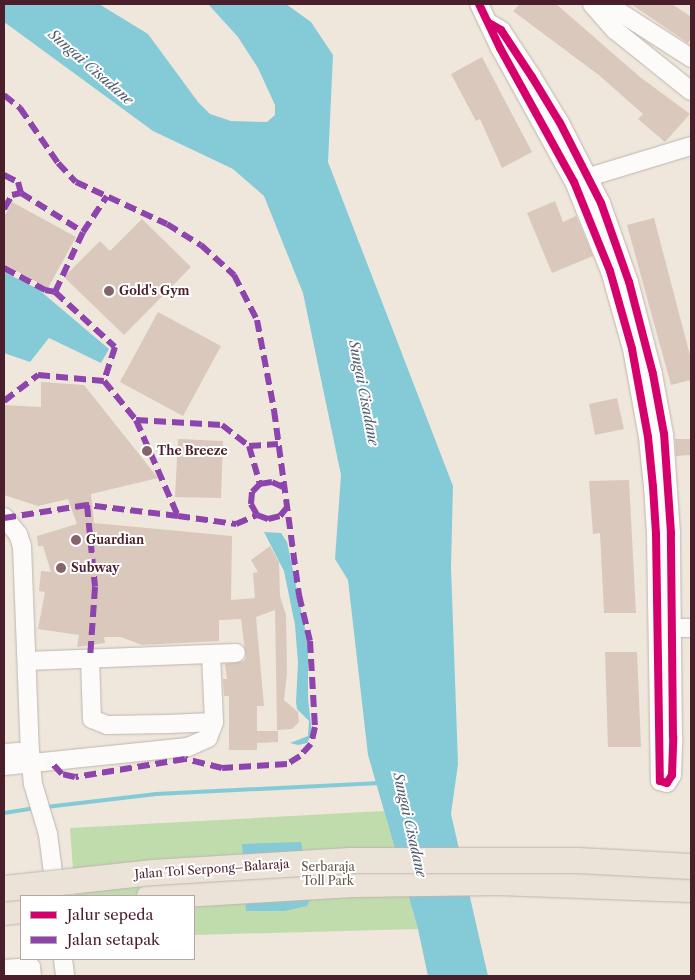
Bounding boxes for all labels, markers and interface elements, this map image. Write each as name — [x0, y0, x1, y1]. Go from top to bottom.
water label: Sungai Cisadane — [45, 26, 137, 108]
place label: Gold's Gym — [119, 284, 190, 298]
marker: Gold's Gym — [103, 285, 115, 297]
water label: Sungai Cisadane — [346, 339, 382, 447]
place label: The Breeze — [157, 444, 228, 458]
marker: The Breeze — [141, 445, 153, 457]
place label: Guardian — [86, 533, 144, 547]
marker: Guardian — [70, 534, 82, 546]
place label: Subway — [71, 561, 119, 575]
marker: Subway — [55, 562, 67, 574]
water label: Sungai Cisadane — [390, 771, 430, 879]
street label: Jalan Tol Serpong–Balaraja — [134, 856, 290, 882]
park label: Serbaraja Toll Park — [301, 860, 355, 888]
legend — [20, 895, 195, 960]
text: Jalur sepeda — [67, 905, 153, 924]
text: Jalan setapak — [67, 930, 160, 949]

